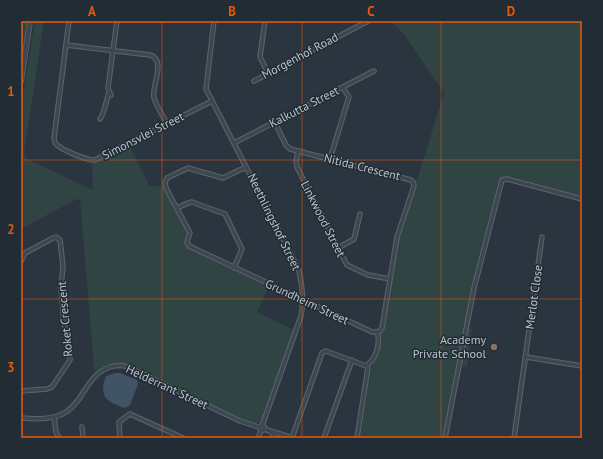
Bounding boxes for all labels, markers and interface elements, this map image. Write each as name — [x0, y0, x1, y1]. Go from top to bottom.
text: A — [88, 3, 96, 20]
text: B — [228, 3, 236, 20]
text: C — [367, 3, 375, 20]
text: D — [507, 3, 515, 20]
street label: Morgenhof Road — [259, 29, 341, 82]
street label: Kalkutta Street — [266, 82, 341, 131]
text: 1 — [7, 83, 15, 100]
street label: Simonsvlei Street — [99, 108, 186, 163]
street label: Nitida Crescent — [322, 150, 402, 183]
street label: Neethlingshof Street — [244, 171, 304, 273]
street label: Linkwood Street — [298, 178, 349, 259]
text: 2 — [7, 221, 15, 238]
street label: Merlot Close — [522, 264, 545, 330]
street label: Grundheim Street — [263, 276, 351, 327]
street label: Roket Crescent — [54, 281, 75, 357]
place label: Academy Private School — [413, 332, 486, 361]
marker: Academy Private School — [489, 342, 499, 352]
text: 3 — [7, 359, 15, 376]
street label: Helderrant Street — [124, 361, 211, 412]

